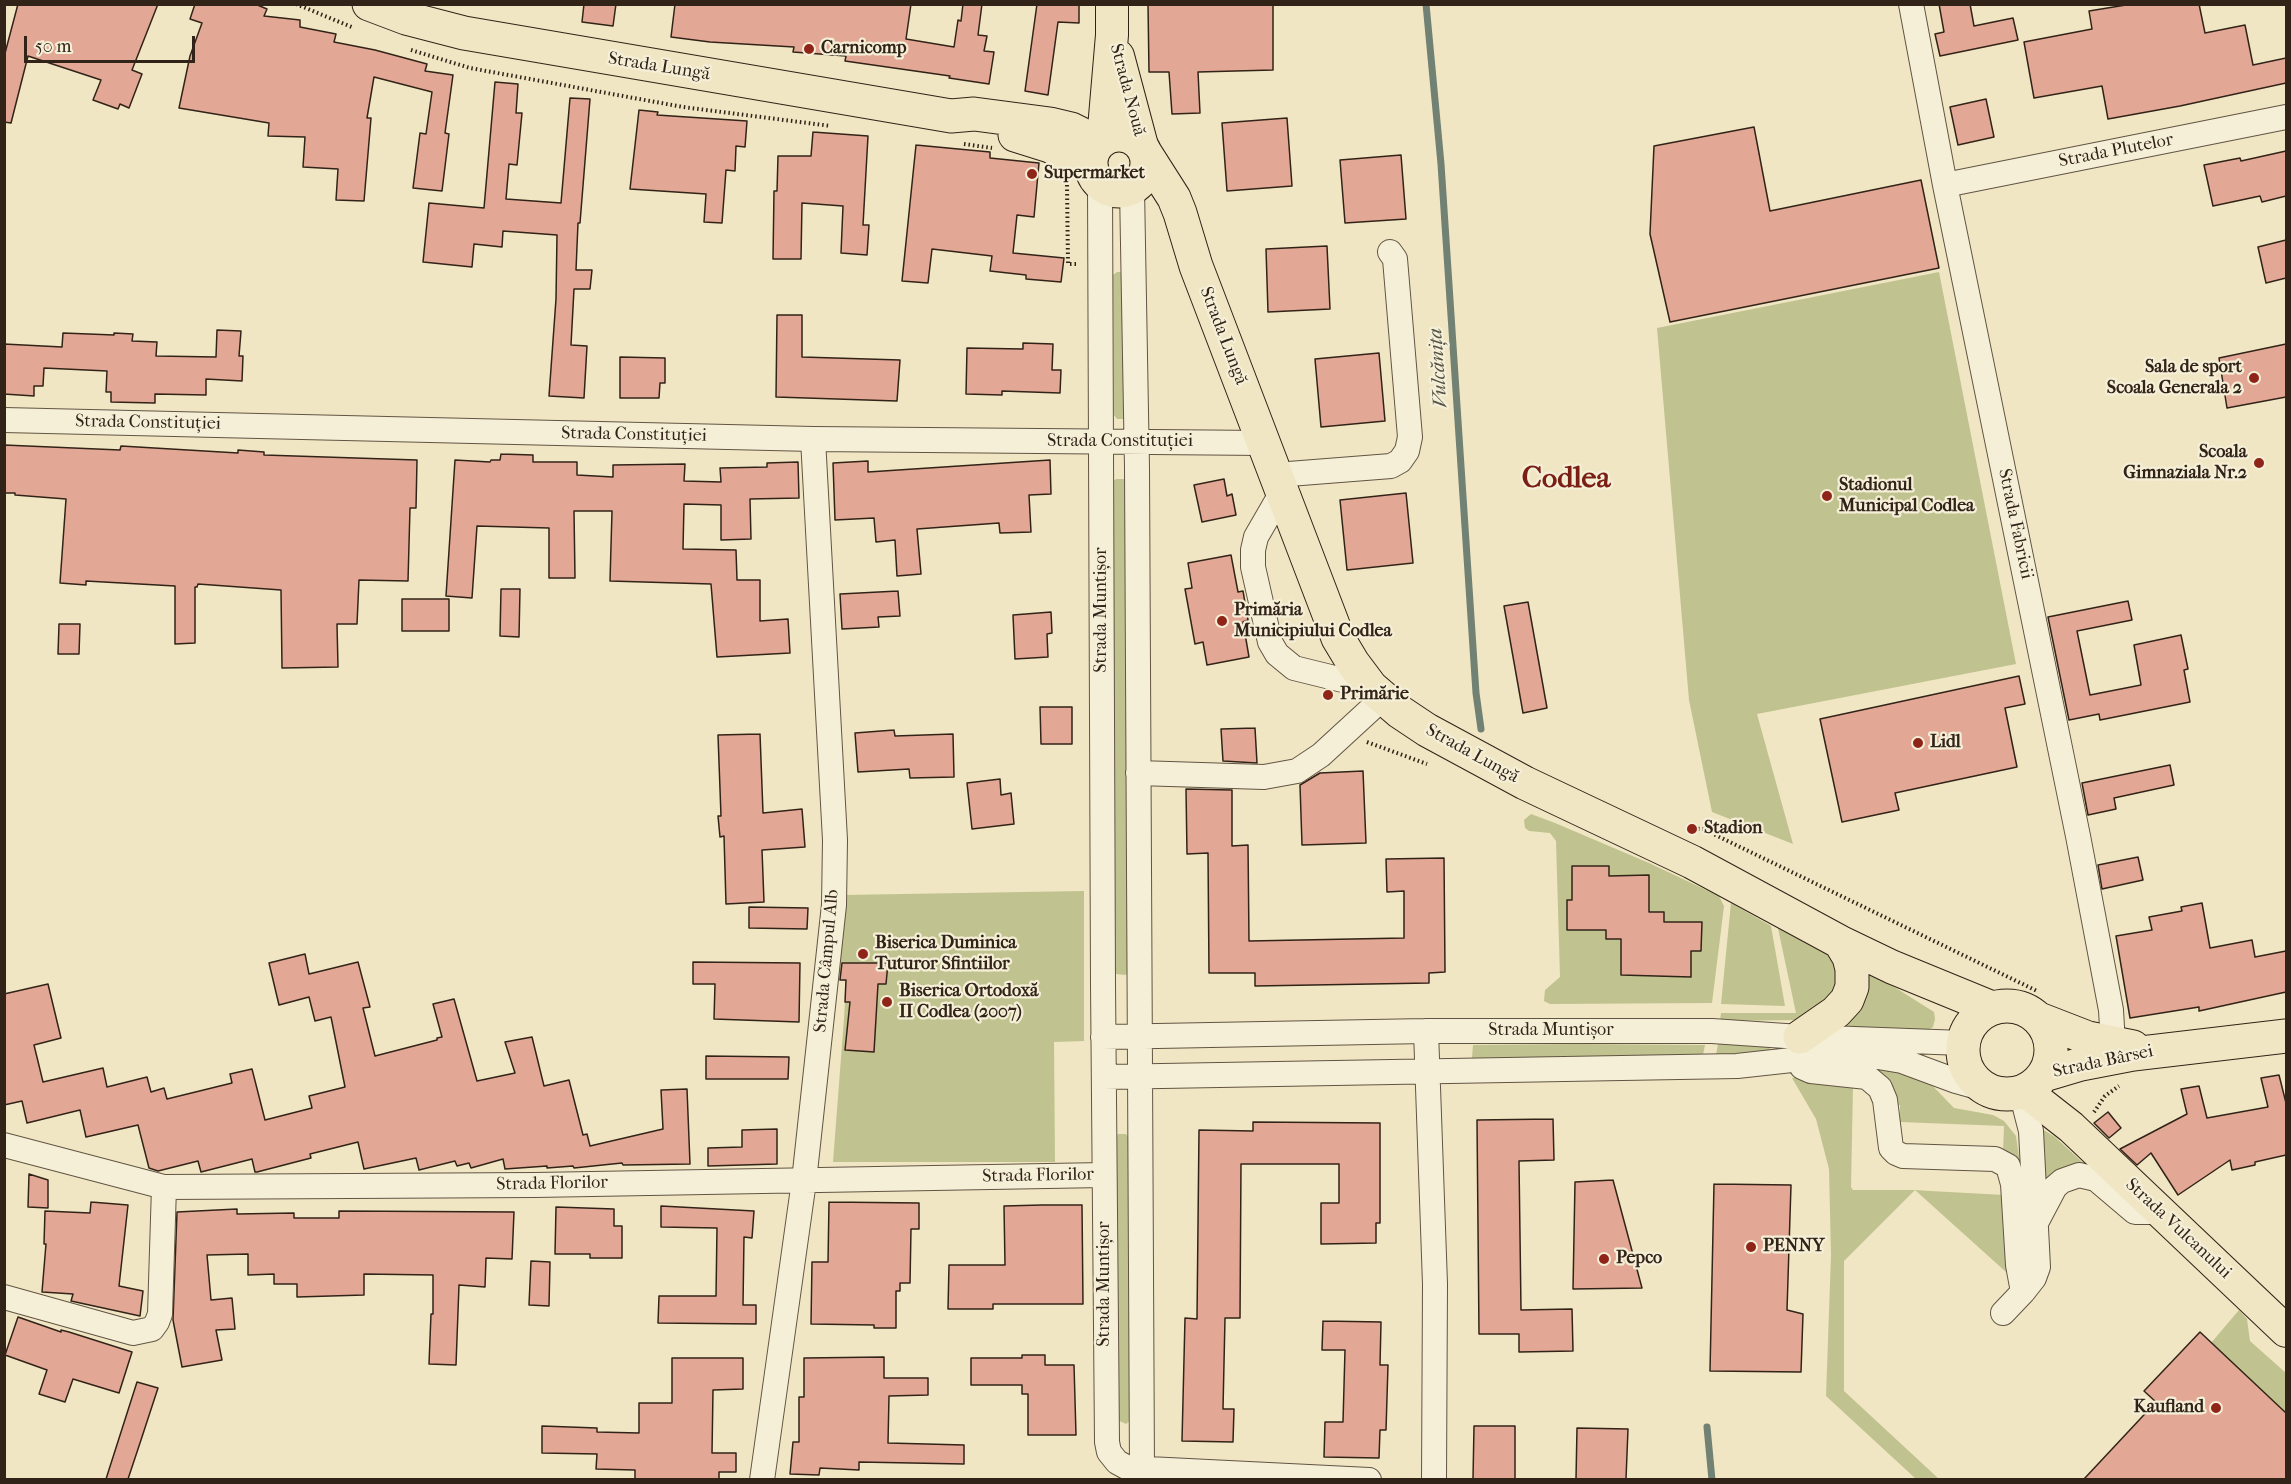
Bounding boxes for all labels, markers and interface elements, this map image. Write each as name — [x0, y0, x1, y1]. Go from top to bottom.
scale bar — [27, 24, 198, 62]
text: 50 m — [35, 36, 71, 57]
place label: Carnicomp — [821, 38, 906, 60]
marker: Carnicomp — [802, 42, 816, 56]
street label: Strada Nouă — [1104, 42, 1150, 138]
street label: Strada Lungă — [606, 48, 712, 86]
street label: Strada Plutelor — [2057, 129, 2175, 173]
place label: Supermarket — [1044, 163, 1145, 185]
marker: Supermarket — [1025, 167, 1039, 181]
street label: Strada Lungă — [1194, 284, 1252, 388]
water label: Vulcănița — [1424, 327, 1454, 409]
place label: Sala de sport Scoala Generala 2 — [2107, 357, 2242, 400]
marker: Sala de sport Scoala Generala 2 — [2247, 371, 2261, 385]
street label: Strada Constituției — [75, 411, 221, 435]
street label: Strada Constituției — [561, 423, 707, 447]
street label: Strada Constituției — [1047, 431, 1193, 453]
place label: Scoala Gimnaziala Nr.2 — [2123, 442, 2247, 484]
marker: Scoala Gimnaziala Nr.2 — [2252, 456, 2266, 470]
district label: Codlea — [1522, 462, 1610, 498]
street label: Strada Fabricii — [1993, 467, 2037, 581]
place label: Stadionul Municipal Codlea — [1839, 475, 1974, 518]
marker: Stadionul Municipal Codlea — [1820, 489, 1834, 503]
street label: Strada Muntișor — [1091, 547, 1113, 673]
place label: Primăria Municipiului Codlea — [1234, 600, 1392, 642]
marker: Primăria Municipiului Codlea — [1215, 614, 1229, 628]
place label: Primărie — [1340, 684, 1409, 706]
marker: Primărie — [1321, 688, 1335, 702]
street label: Strada Lungă — [1422, 720, 1522, 788]
place label: Lidl — [1930, 732, 1961, 754]
marker: Lidl — [1911, 736, 1925, 750]
place label: Stadion — [1704, 818, 1762, 840]
marker: Stadion — [1685, 822, 1699, 836]
street label: Strada Câmpul Alb — [810, 888, 844, 1034]
place label: Biserica Duminica Tuturor Sfintiilor — [875, 933, 1017, 976]
marker: Biserica Duminica Tuturor Sfintiilor — [856, 947, 870, 961]
place label: Biserica Ortodoxă II Codlea (2007) — [899, 981, 1038, 1024]
marker: Biserica Ortodoxă II Codlea (2007) — [880, 995, 894, 1009]
street label: Strada Muntișor — [1488, 1020, 1614, 1042]
street label: Strada Bârsei — [2051, 1041, 2155, 1083]
street label: Strada Florilor — [982, 1164, 1094, 1188]
street label: Strada Florilor — [496, 1172, 608, 1196]
street label: Strada Vulcanului — [2120, 1174, 2236, 1284]
street label: Strada Muntișor — [1094, 1221, 1116, 1347]
place label: PENNY — [1763, 1236, 1825, 1258]
marker: PENNY — [1744, 1240, 1758, 1254]
place label: Pepco — [1616, 1248, 1662, 1270]
marker: Pepco — [1597, 1252, 1611, 1266]
place label: Kaufland — [2133, 1397, 2204, 1419]
marker: Kaufland — [2209, 1401, 2223, 1415]

